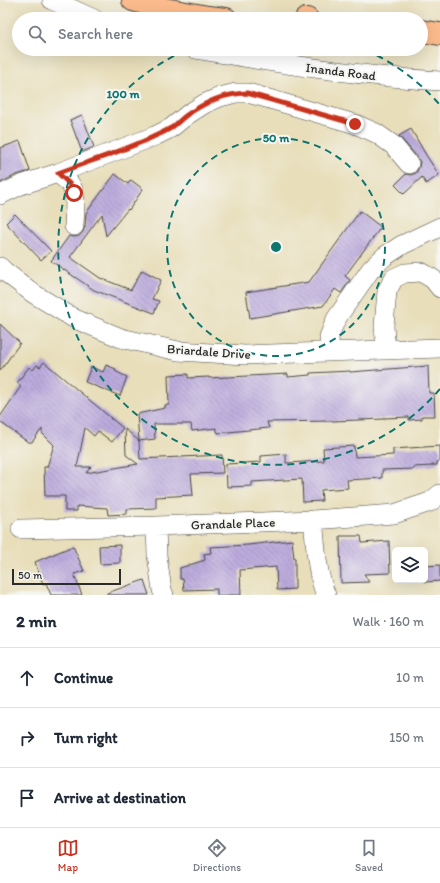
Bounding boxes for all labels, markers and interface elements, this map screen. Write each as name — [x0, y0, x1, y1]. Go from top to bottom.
search box — [12, 12, 428, 56]
icon: search — [26, 23, 48, 45]
text: Search here — [58, 25, 133, 43]
street label: Inanda Road — [305, 60, 377, 83]
text: 100 m — [106, 87, 140, 101]
route end — [346, 115, 364, 133]
text: 50 m — [263, 131, 290, 145]
route start — [65, 184, 83, 202]
centre of rings — [269, 240, 283, 254]
street label: Briardale Drive — [167, 341, 251, 362]
street label: Grandale Place — [191, 515, 275, 532]
map controls — [392, 547, 428, 583]
button: layers — [392, 547, 428, 583]
scale bar — [12, 567, 121, 586]
text: 50 m — [18, 569, 42, 582]
text: 2 min — [16, 611, 56, 631]
text: Walk · 160 m — [353, 614, 424, 629]
icon: ahead — [16, 667, 38, 689]
text: Continue — [54, 669, 113, 687]
text: 10 m — [396, 670, 424, 685]
icon: right — [16, 727, 38, 749]
text: Turn right — [54, 729, 118, 747]
text: 150 m — [389, 730, 424, 745]
icon: arrive — [16, 787, 38, 809]
text: Arrive at destination — [54, 789, 186, 807]
tab: Map — [57, 837, 79, 874]
tab: Directions — [193, 837, 241, 874]
tab: Saved — [355, 837, 383, 874]

